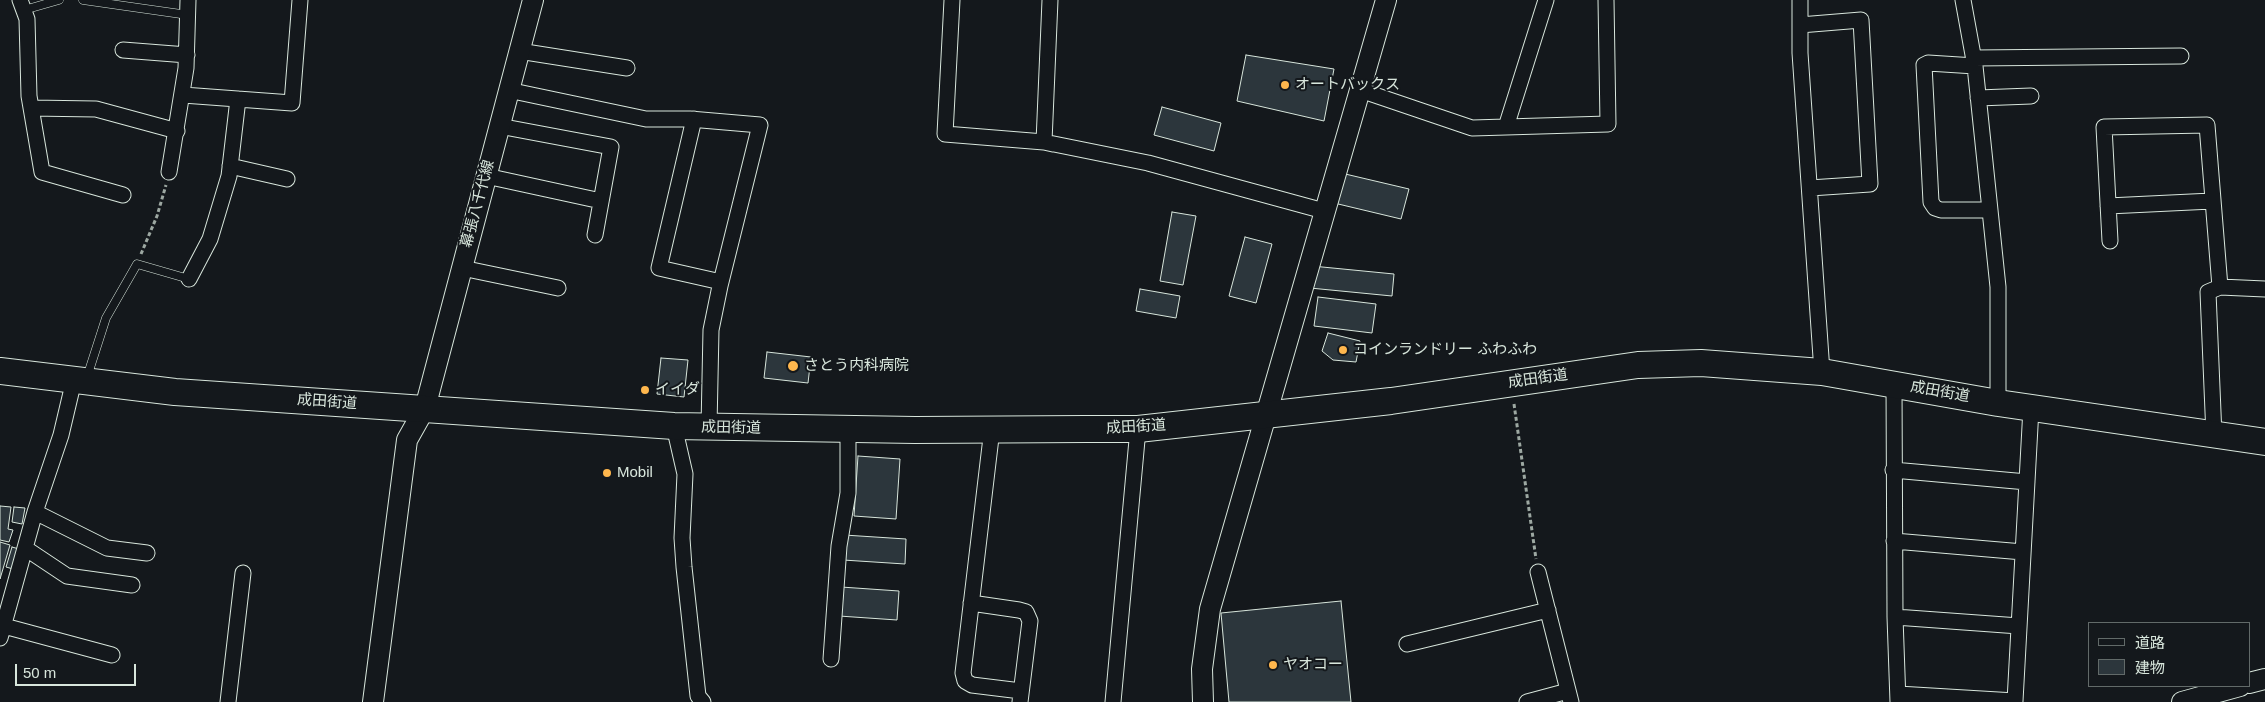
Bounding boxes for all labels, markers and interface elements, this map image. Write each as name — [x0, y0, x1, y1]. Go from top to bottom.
place label: オートバックス — [1295, 76, 1400, 94]
marker: オートバックス — [1279, 79, 1291, 91]
street label: 幕張八千代線 — [458, 158, 498, 250]
place label: コインランドリー ふわふわ — [1353, 341, 1537, 359]
marker: コインランドリー ふわふわ — [1337, 344, 1349, 356]
place label: さとう内科病院 — [804, 357, 909, 375]
marker: さとう内科病院 — [786, 359, 800, 373]
street label: 成田街道 — [1507, 366, 1569, 392]
street label: 成田街道 — [1909, 378, 1971, 406]
place label: イイダ — [655, 381, 700, 399]
marker: イイダ — [639, 384, 651, 396]
street label: 成田街道 — [296, 391, 358, 413]
street label: 成田街道 — [1106, 416, 1166, 438]
street label: 成田街道 — [701, 418, 761, 438]
place label: Mobil — [617, 464, 653, 482]
marker: Mobil — [601, 467, 613, 479]
legend — [2088, 622, 2250, 687]
text: 道路 — [2135, 634, 2165, 651]
scale bar — [18, 654, 139, 686]
place label: ヤオコー — [1283, 656, 1343, 674]
marker: ヤオコー — [1267, 659, 1279, 671]
text: 建物 — [2135, 659, 2165, 676]
text: 50 m — [23, 664, 56, 681]

